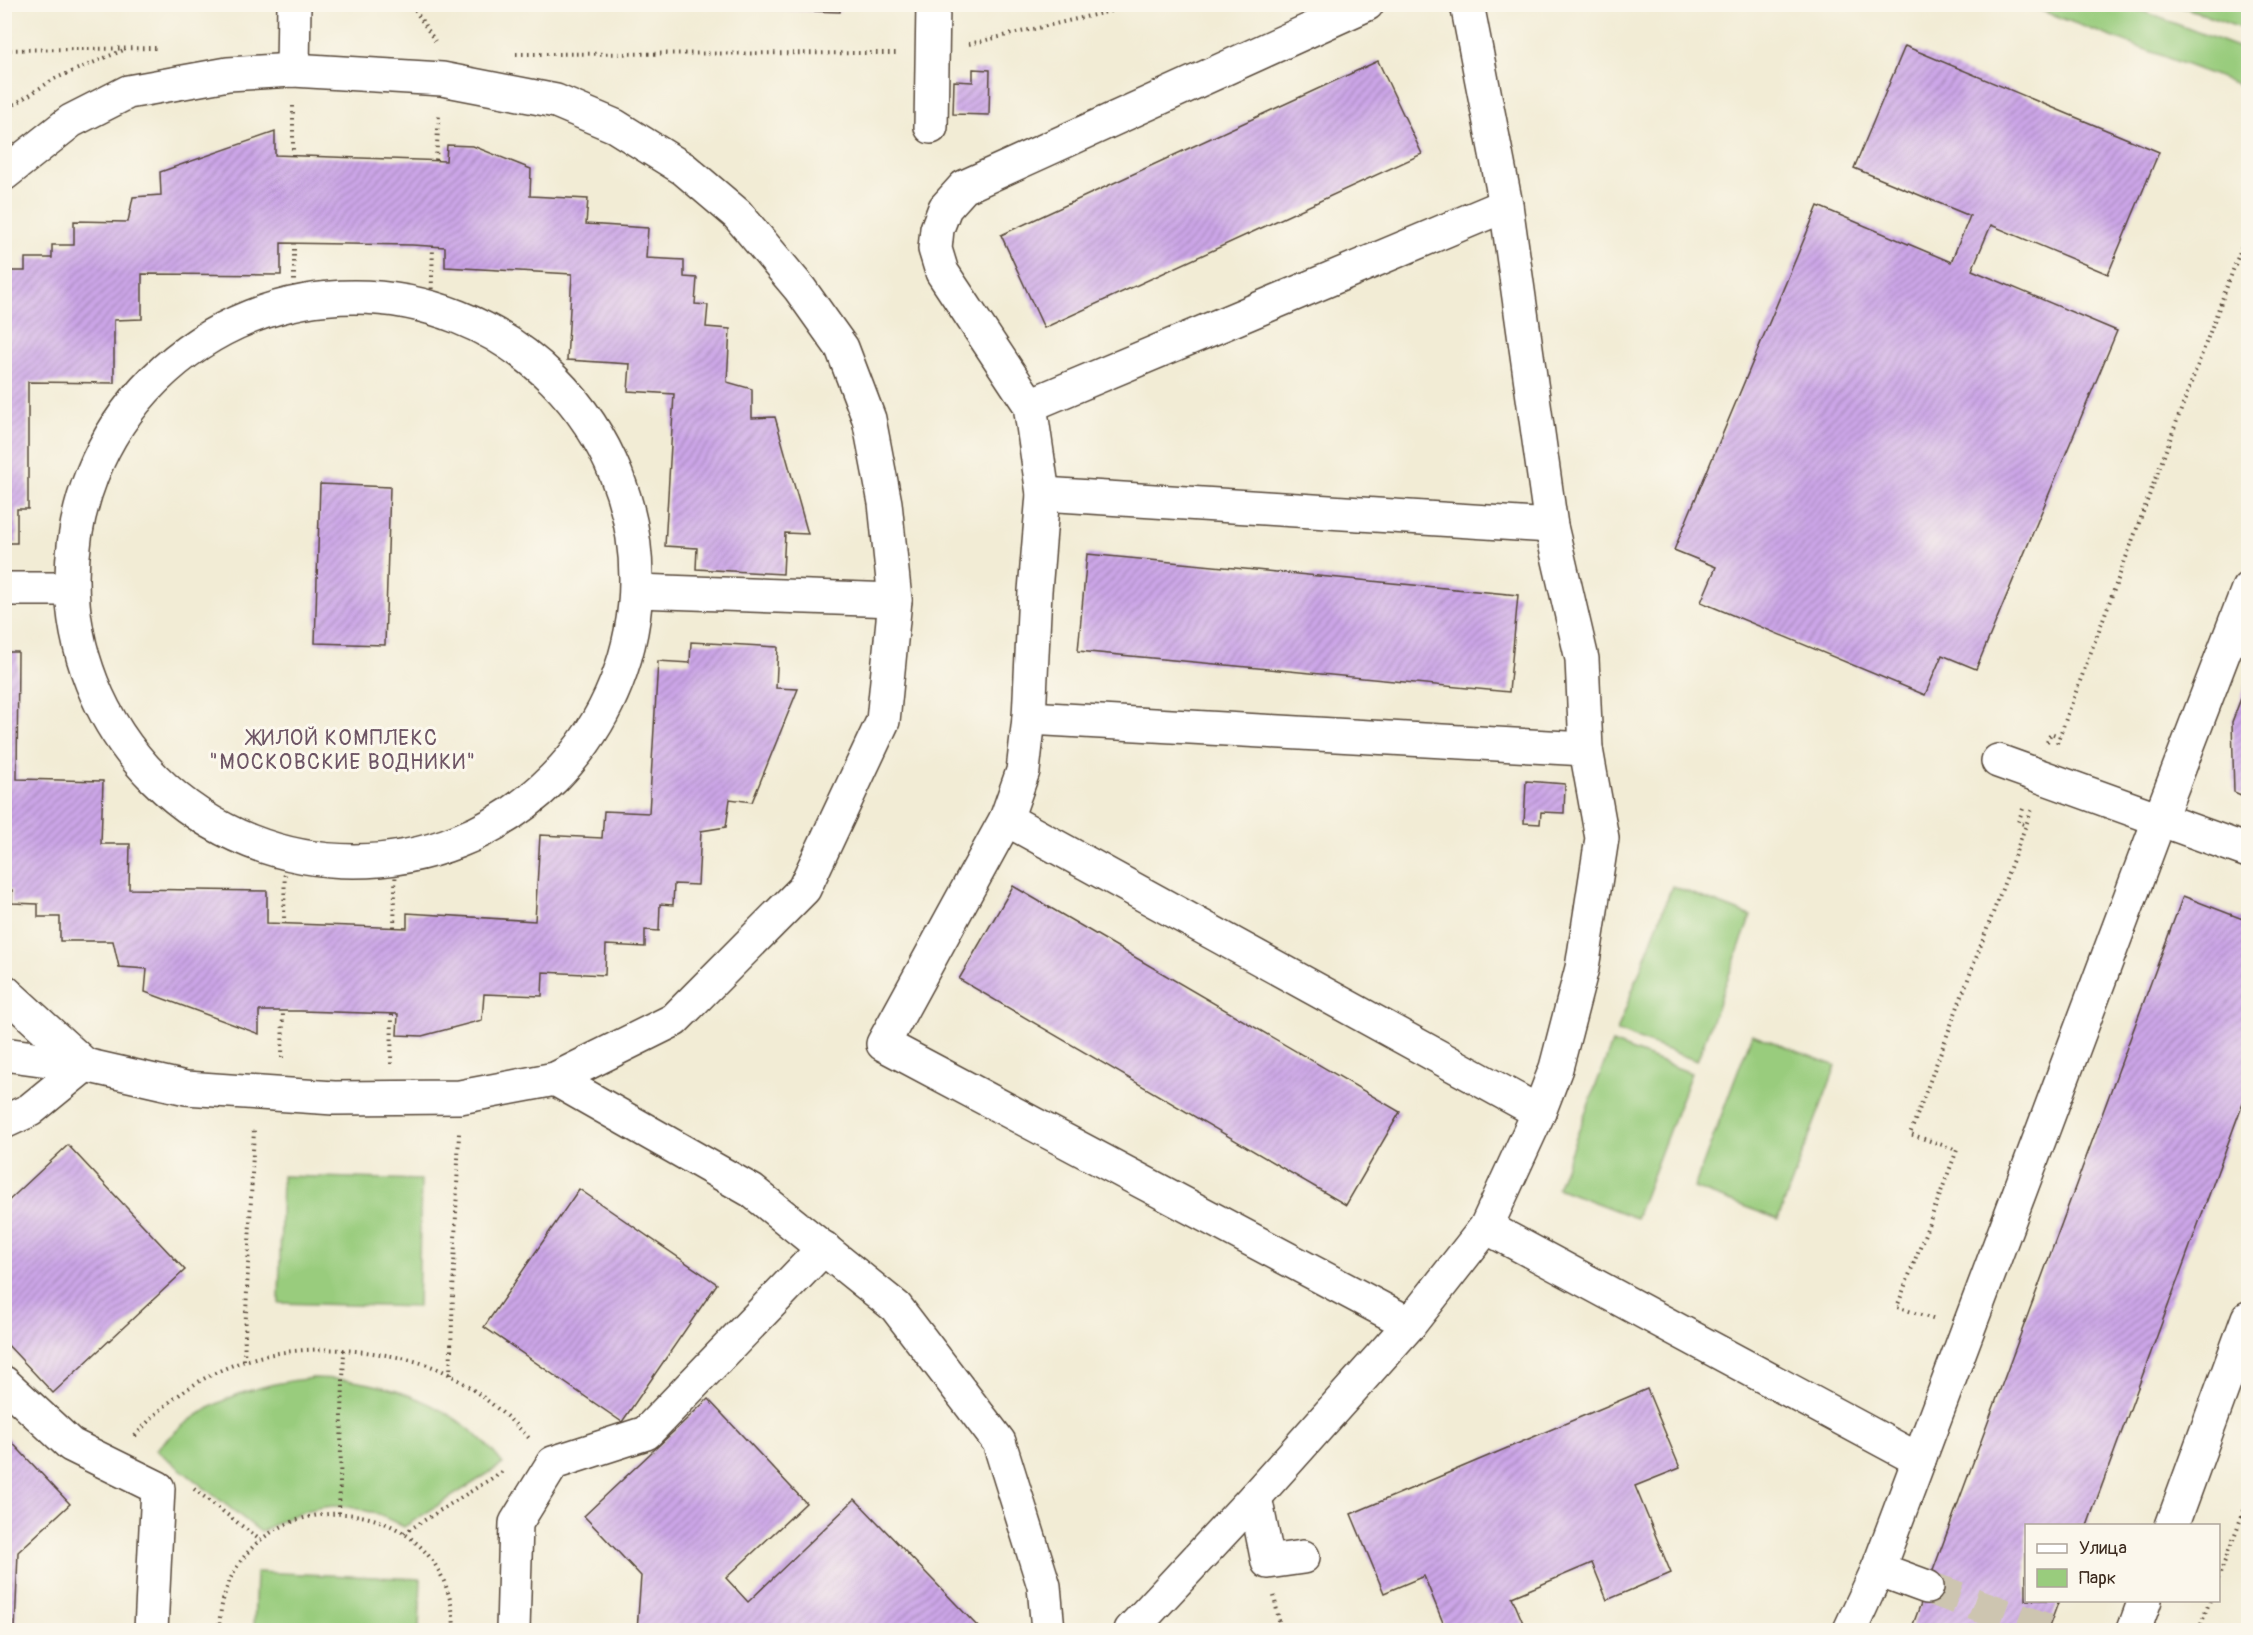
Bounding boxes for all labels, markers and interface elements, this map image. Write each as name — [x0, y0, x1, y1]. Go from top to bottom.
district label: ЖИЛОЙ КОМПЛЕКС "МОСКОВСКИЕ ВОДНИКИ" — [209, 725, 477, 776]
legend — [2025, 1524, 2220, 1602]
text: Улица — [2079, 1537, 2127, 1560]
text: Парк — [2079, 1567, 2116, 1590]

